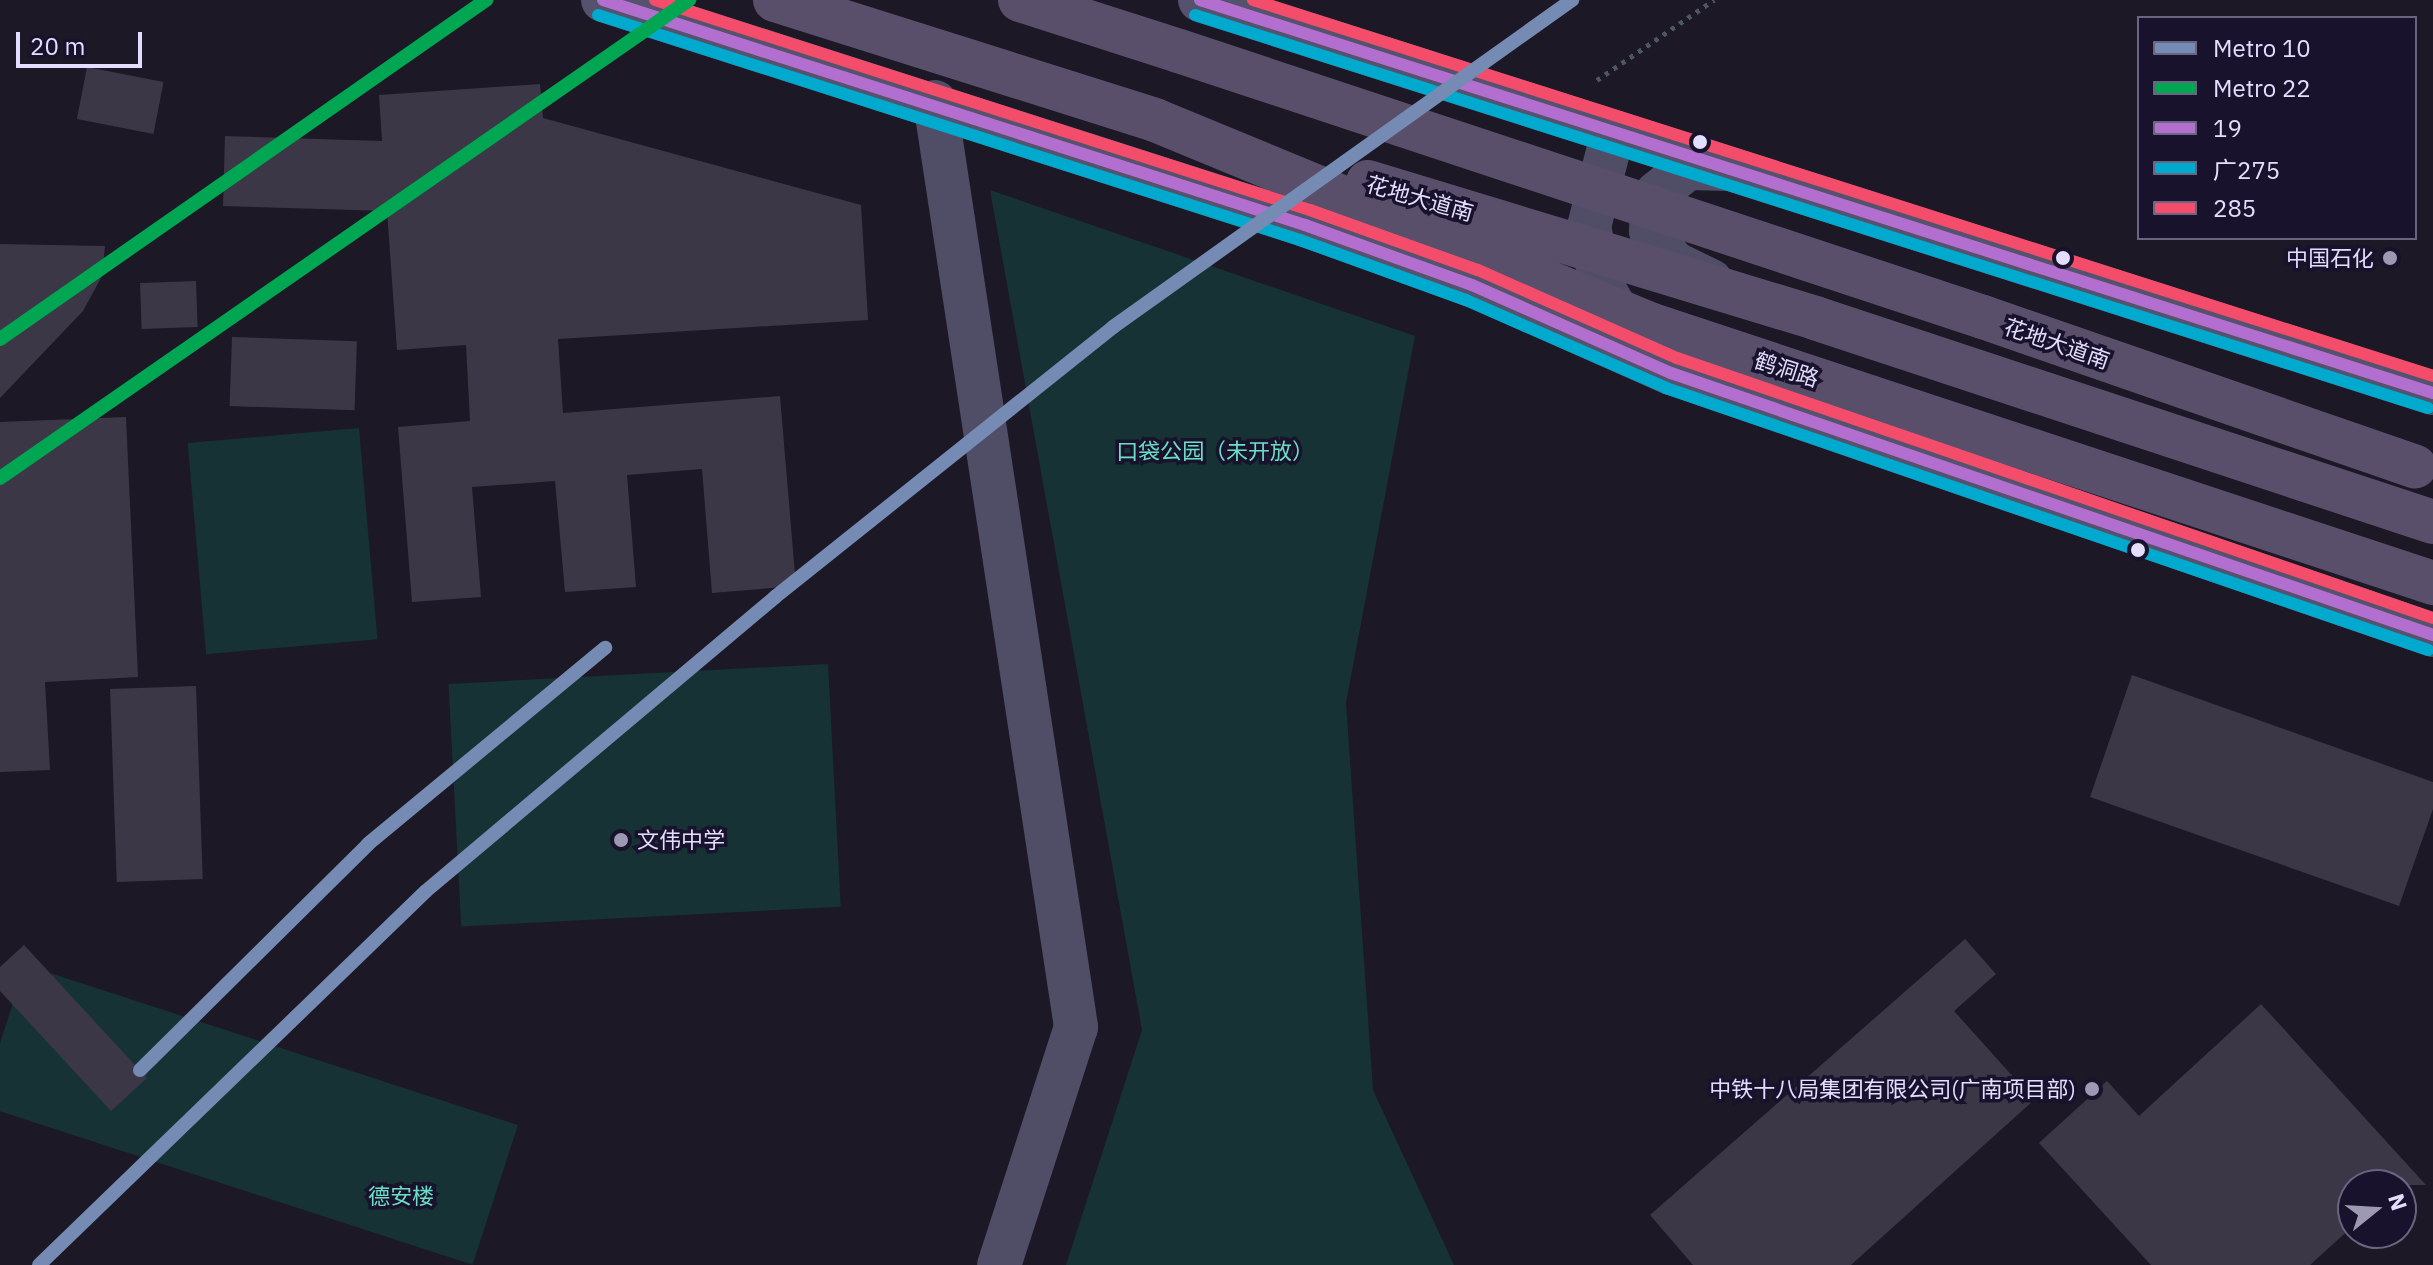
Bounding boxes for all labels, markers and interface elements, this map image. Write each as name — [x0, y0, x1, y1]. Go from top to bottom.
scale bar — [20, 16, 146, 66]
legend — [2137, 16, 2417, 240]
text: 20 m — [30, 30, 85, 62]
text: Metro 10 — [2213, 32, 2311, 64]
text: Metro 22 — [2213, 72, 2311, 104]
text: 19 — [2213, 112, 2242, 144]
unlabelled marker — [1692, 134, 1708, 150]
text: 广275 — [2213, 154, 2280, 186]
street label: 花地大道南 — [1363, 170, 1477, 226]
text: 285 — [2213, 192, 2256, 224]
place label: 中国石化 — [2286, 245, 2374, 271]
marker: 中国石化 — [2381, 249, 2399, 267]
unlabelled marker — [2055, 250, 2071, 266]
street label: 花地大道南 — [2001, 313, 2113, 373]
street label: 鹤洞路 — [1752, 346, 1822, 392]
park label: 口袋公园（未开放） — [1116, 438, 1314, 464]
unlabelled marker — [2130, 542, 2146, 558]
place label: 文伟中学 — [637, 827, 725, 853]
marker: 文伟中学 — [612, 831, 630, 849]
place label: 中铁十八局集团有限公司(广南项目部) — [1709, 1076, 2076, 1102]
marker: 中铁十八局集团有限公司(广南项目部) — [2083, 1080, 2101, 1098]
north arrow — [2337, 1169, 2417, 1249]
park label: 德安楼 — [368, 1183, 434, 1209]
text: N — [2382, 1190, 2415, 1214]

